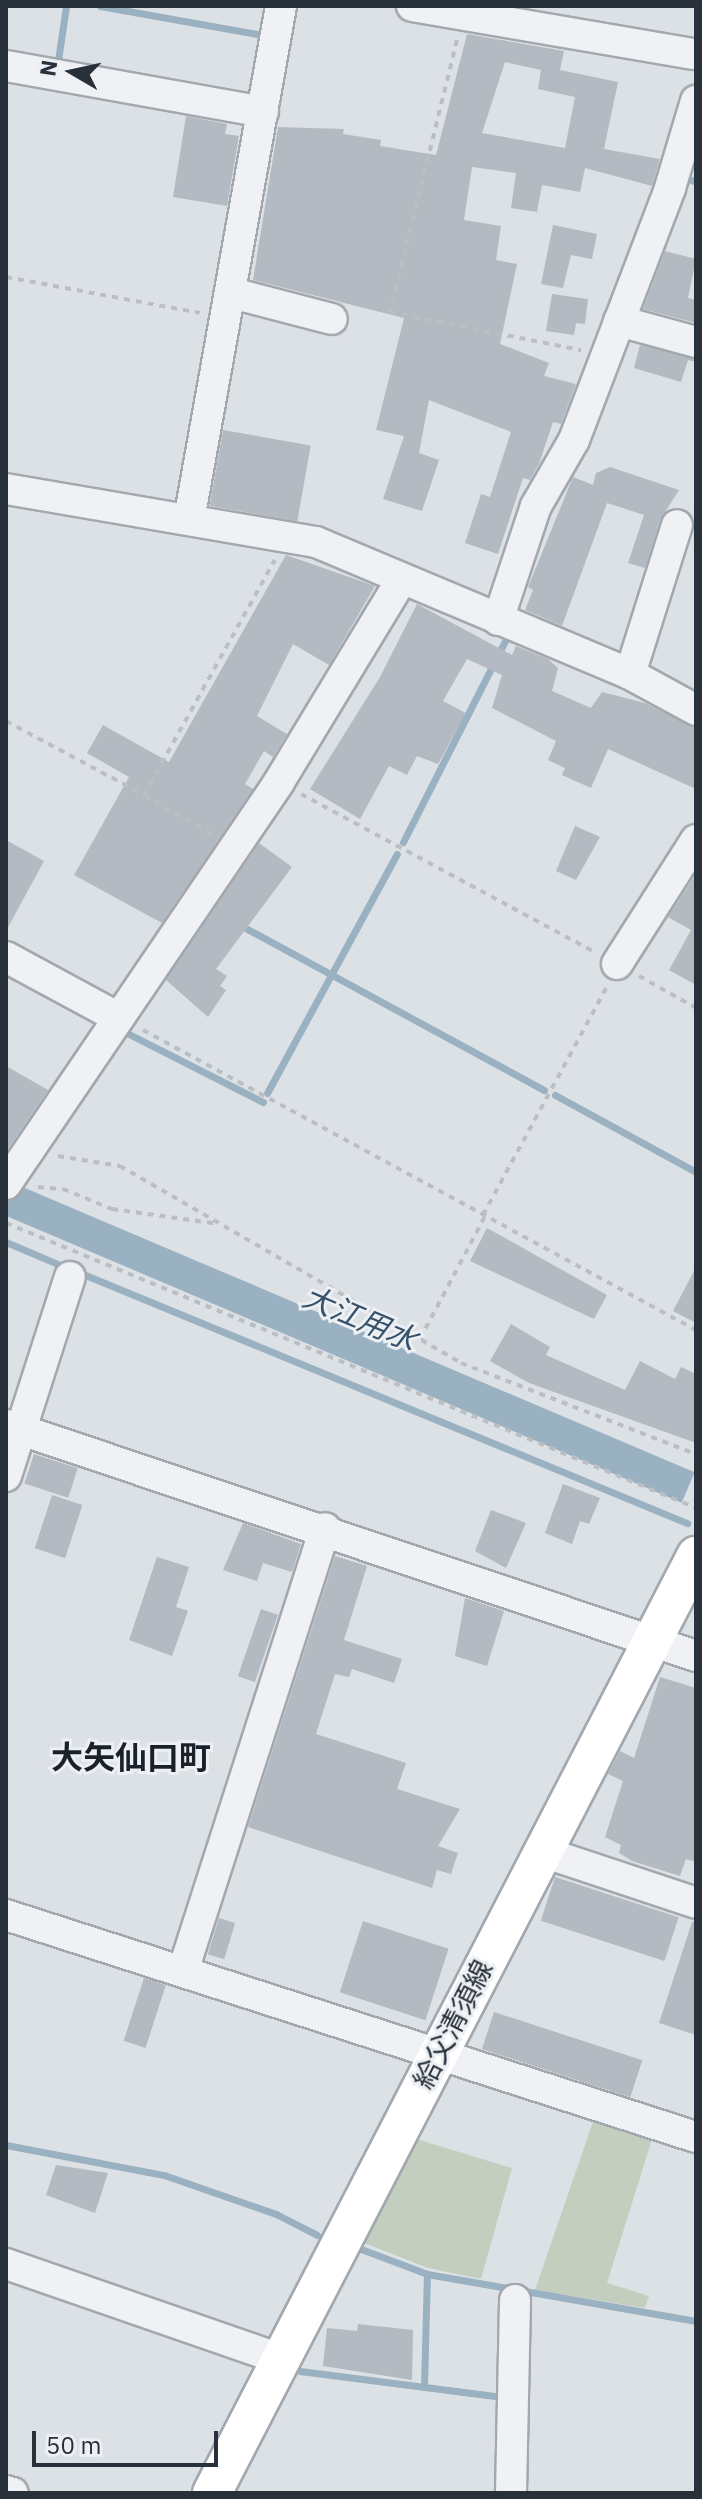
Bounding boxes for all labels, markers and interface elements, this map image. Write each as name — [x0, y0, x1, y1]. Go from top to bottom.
north arrow — [32, 32, 112, 112]
text: N — [32, 58, 63, 78]
water label: 大江用水 — [298, 1278, 422, 1358]
district label: 大矢仙口町 — [51, 1738, 211, 1776]
street label: 給父清須線 — [406, 1954, 500, 2094]
scale bar — [36, 2415, 222, 2465]
text: 50 m — [46, 2429, 101, 2461]

